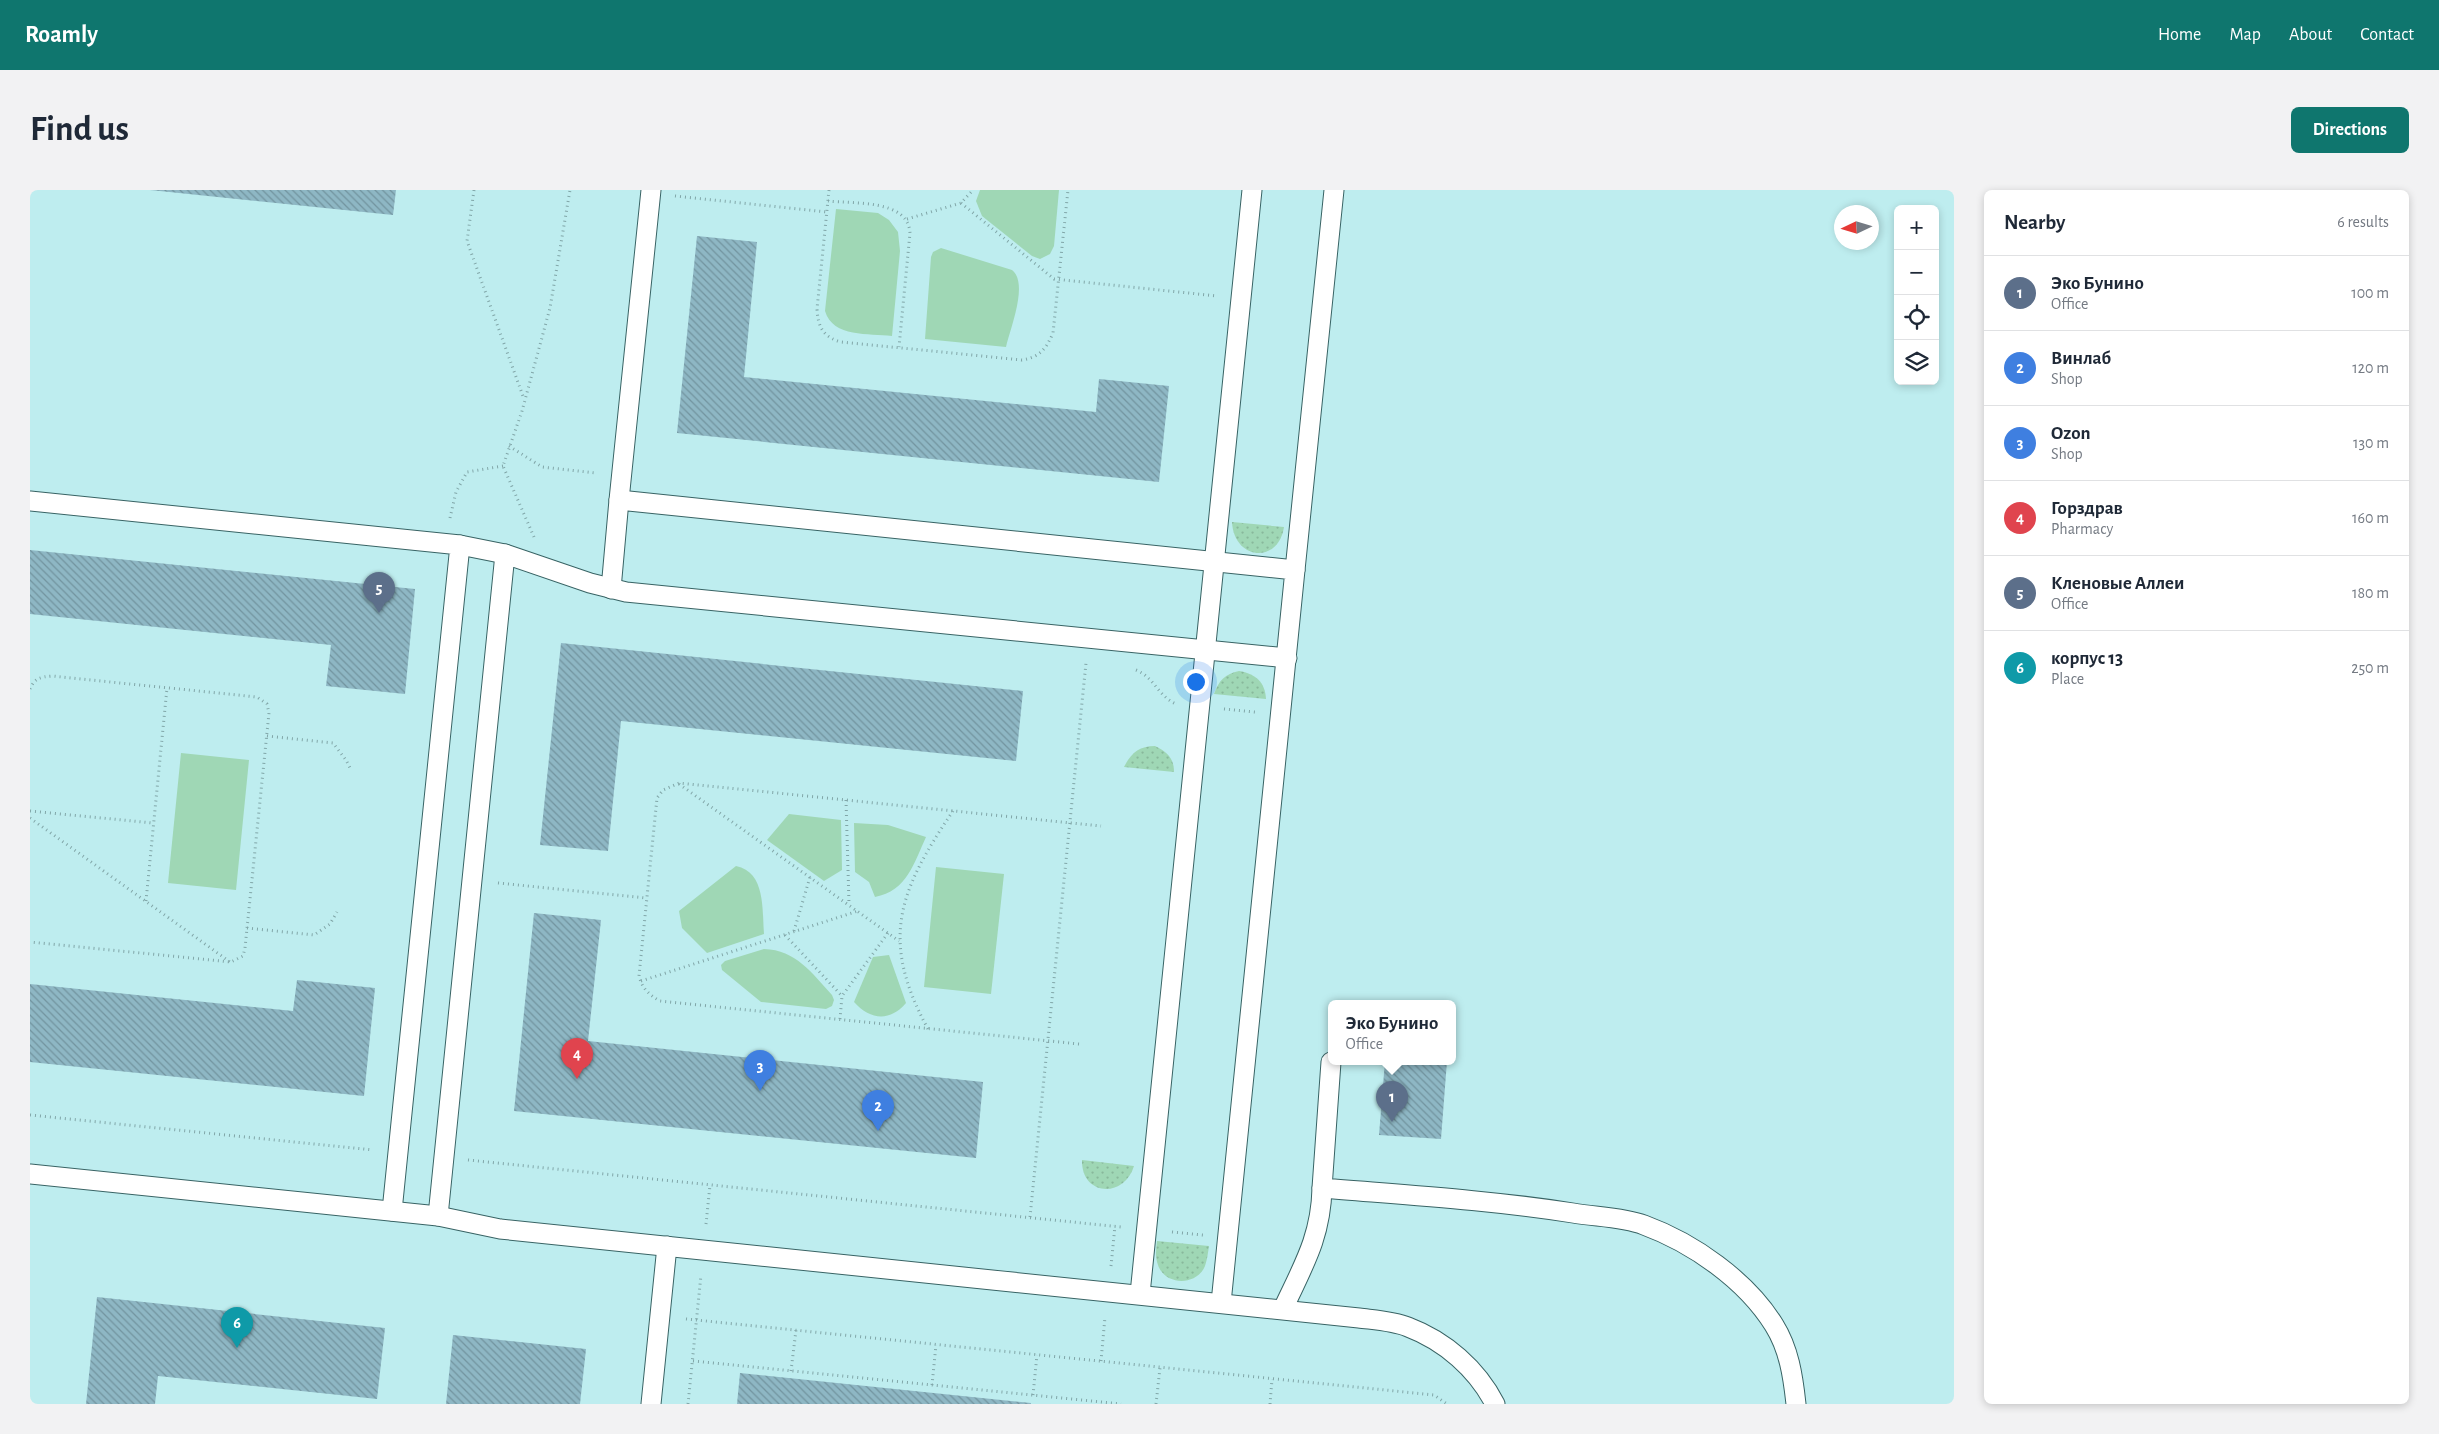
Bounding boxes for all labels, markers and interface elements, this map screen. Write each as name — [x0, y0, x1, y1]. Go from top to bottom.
text: Roamly — [25, 23, 98, 47]
text: Home — [2158, 26, 2201, 44]
text: Map — [2229, 26, 2261, 44]
text: About — [2289, 26, 2332, 44]
text: Contact — [2360, 26, 2414, 44]
button: Directions — [2291, 107, 2409, 153]
text: Find us — [30, 112, 129, 147]
north arrow — [1834, 205, 1879, 250]
map controls — [1894, 205, 1939, 385]
button: + — [1894, 205, 1939, 250]
text: Nearby — [2004, 212, 2065, 233]
text: 6 results — [2337, 214, 2389, 230]
button: − — [1894, 250, 1939, 295]
text: Эко Бунино — [2051, 274, 2144, 293]
text: 1 — [2017, 285, 2023, 301]
text: 100 m — [2351, 285, 2389, 301]
button: locate — [1894, 295, 1939, 340]
text: Office — [2051, 296, 2088, 312]
button: layers — [1894, 340, 1939, 385]
text: Винлаб — [2051, 349, 2111, 368]
text: 2 — [2016, 360, 2024, 376]
text: 120 m — [2352, 360, 2389, 376]
text: Shop — [2051, 371, 2083, 387]
text: Ozon — [2051, 424, 2090, 443]
text: 3 — [2017, 435, 2023, 451]
text: 130 m — [2353, 435, 2389, 451]
text: Shop — [2051, 446, 2083, 462]
text: Горздрав — [2051, 499, 2123, 518]
text: 4 — [2016, 510, 2024, 526]
text: 160 m — [2352, 510, 2389, 526]
text: Pharmacy — [2051, 521, 2113, 537]
pin: 5 — [363, 572, 395, 613]
text: Кленовые Аллеи — [2051, 574, 2184, 593]
text: 5 — [2017, 585, 2023, 601]
text: 180 m — [2352, 585, 2389, 601]
text: Office — [2051, 596, 2088, 612]
text: корпус 13 — [2051, 649, 2123, 668]
text: 6 — [2016, 660, 2024, 676]
text: 250 m — [2351, 660, 2389, 676]
your location — [1183, 669, 1209, 695]
text: Place — [2051, 671, 2084, 687]
popup — [1328, 1000, 1456, 1065]
text: Эко Бунино — [1346, 1014, 1438, 1033]
text: Office — [1346, 1036, 1383, 1052]
pin: 4 — [561, 1038, 593, 1079]
pin: 3 — [744, 1050, 776, 1091]
pin: 1 — [1376, 1081, 1408, 1122]
pin: 2 — [862, 1090, 894, 1131]
pin: 6 — [221, 1307, 253, 1348]

